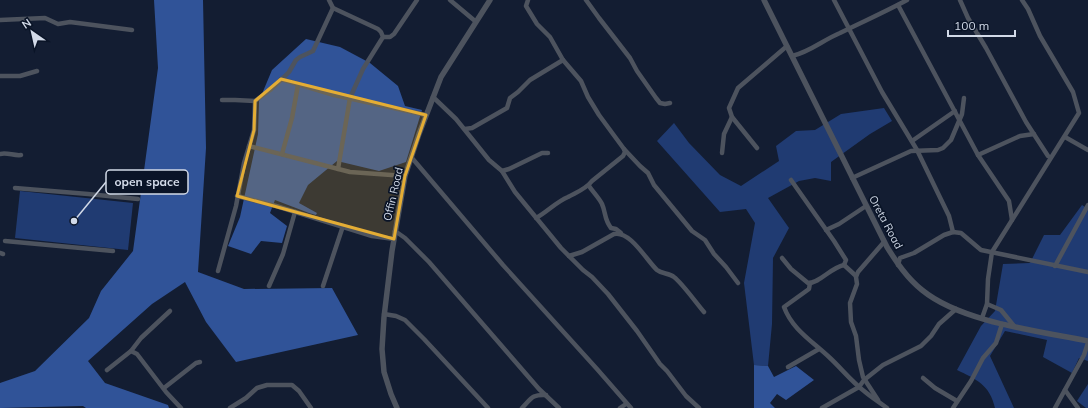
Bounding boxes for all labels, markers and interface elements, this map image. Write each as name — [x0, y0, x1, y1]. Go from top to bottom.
north arrow — [12, 12, 52, 52]
scale bar — [948, 12, 1015, 38]
text: N — [19, 16, 34, 32]
text: 100 m — [954, 18, 989, 33]
street label: Offin Road — [380, 166, 406, 222]
callout: open space — [106, 170, 188, 194]
text: open space — [114, 174, 180, 189]
street label: Oreta Road — [866, 193, 906, 251]

